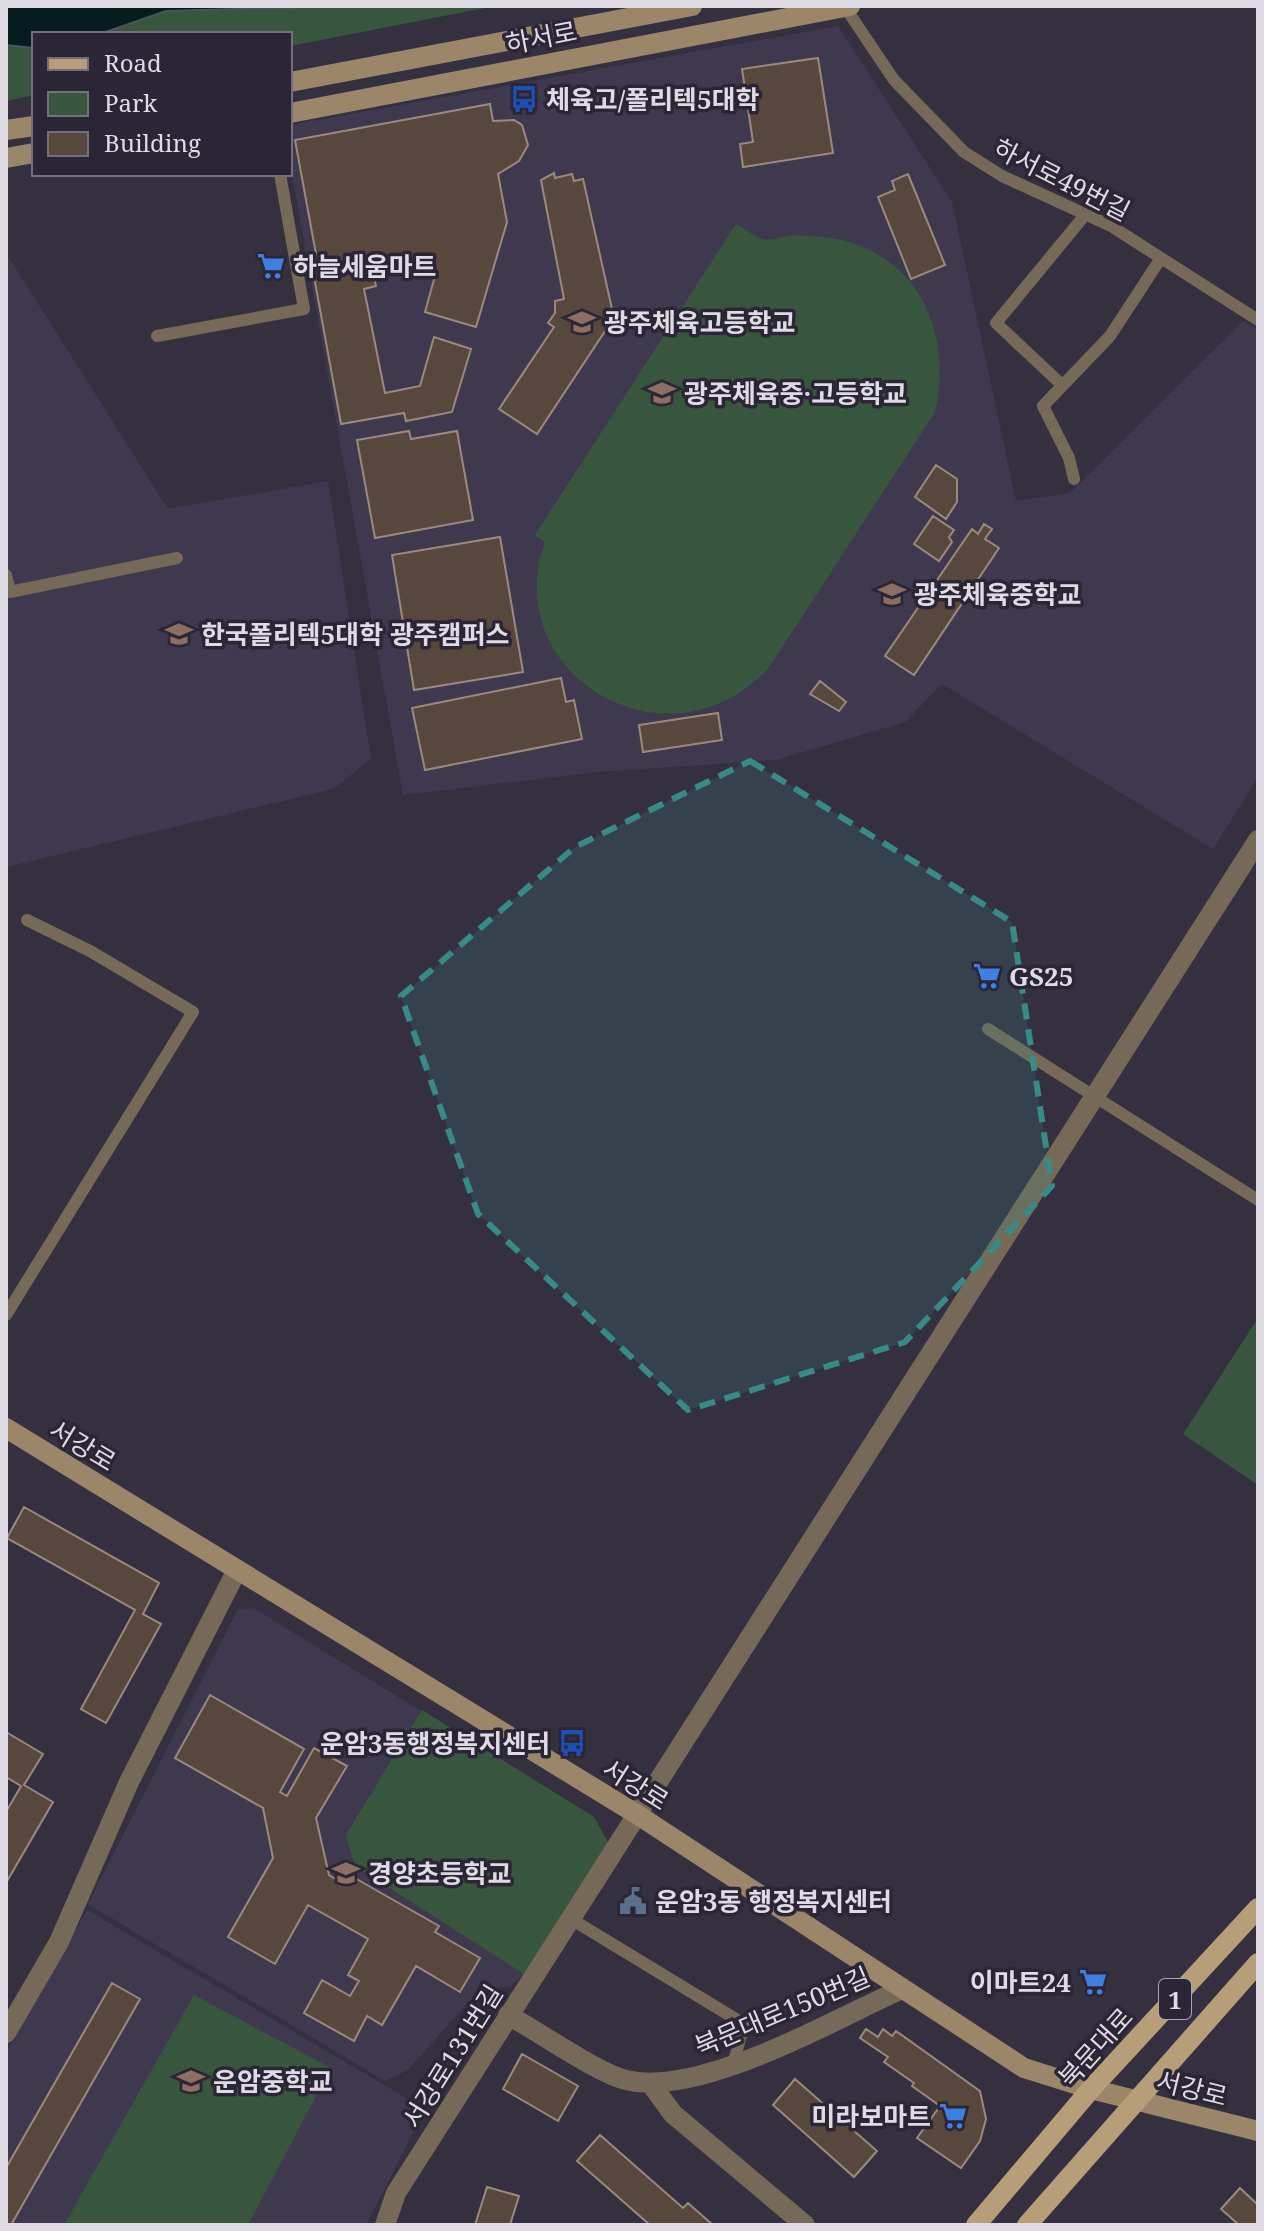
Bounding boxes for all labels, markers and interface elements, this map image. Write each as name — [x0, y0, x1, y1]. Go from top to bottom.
street label: 하서로 — [502, 12, 580, 62]
legend — [32, 32, 292, 176]
text: Road — [104, 46, 162, 79]
place label: 체육고/폴리텍5대학 — [546, 81, 760, 117]
bus stop icon: 체육고/폴리텍5대학 — [509, 84, 539, 114]
text: Park — [104, 86, 158, 119]
text: Building — [104, 126, 201, 159]
street label: 하서로49번길 — [988, 129, 1136, 229]
place label: 하늘세움마트 — [293, 248, 437, 284]
supermarket icon: 하늘세움마트 — [256, 251, 286, 281]
place label: 광주체육고등학교 — [604, 304, 795, 340]
school or university icon: 광주체육고등학교 — [567, 307, 597, 337]
place label: 광주체육중·고등학교 — [684, 375, 907, 411]
school or university icon: 광주체육중·고등학교 — [647, 378, 677, 408]
place label: 광주체육중학교 — [914, 576, 1081, 612]
school or university icon: 광주체육중학교 — [877, 579, 907, 609]
place label: 한국폴리텍5대학 광주캠퍼스 — [201, 616, 510, 652]
school or university icon: 한국폴리텍5대학 광주캠퍼스 — [164, 619, 194, 649]
place label: GS25 — [1009, 958, 1073, 994]
supermarket icon: GS25 — [972, 961, 1002, 991]
street label: 서강로 — [43, 1411, 123, 1479]
place label: 운암3동행정복지센터 — [320, 1725, 550, 1761]
bus stop icon: 운암3동행정복지센터 — [557, 1728, 587, 1758]
street label: 서강로 — [596, 1750, 676, 1818]
place label: 경양초등학교 — [368, 1855, 512, 1891]
school or university icon: 경양초등학교 — [331, 1858, 361, 1888]
place label: 운암3동 행정복지센터 — [655, 1883, 892, 1919]
public building icon: 운암3동 행정복지센터 — [618, 1886, 648, 1916]
street label: 북문대로150번길 — [689, 1958, 875, 2064]
place label: 이마트24 — [970, 1964, 1071, 2000]
supermarket icon: 이마트24 — [1078, 1967, 1108, 1997]
street label: 서강로131번길 — [393, 1977, 511, 2135]
road number: 1 — [1159, 1979, 1191, 2019]
street label: 북문대로 — [1050, 1999, 1140, 2095]
street label: 서강로 — [1153, 2062, 1231, 2114]
place label: 운암중학교 — [213, 2063, 333, 2099]
school or university icon: 운암중학교 — [176, 2066, 206, 2096]
place label: 미라보마트 — [811, 2098, 931, 2134]
supermarket icon: 미라보마트 — [938, 2101, 968, 2131]

